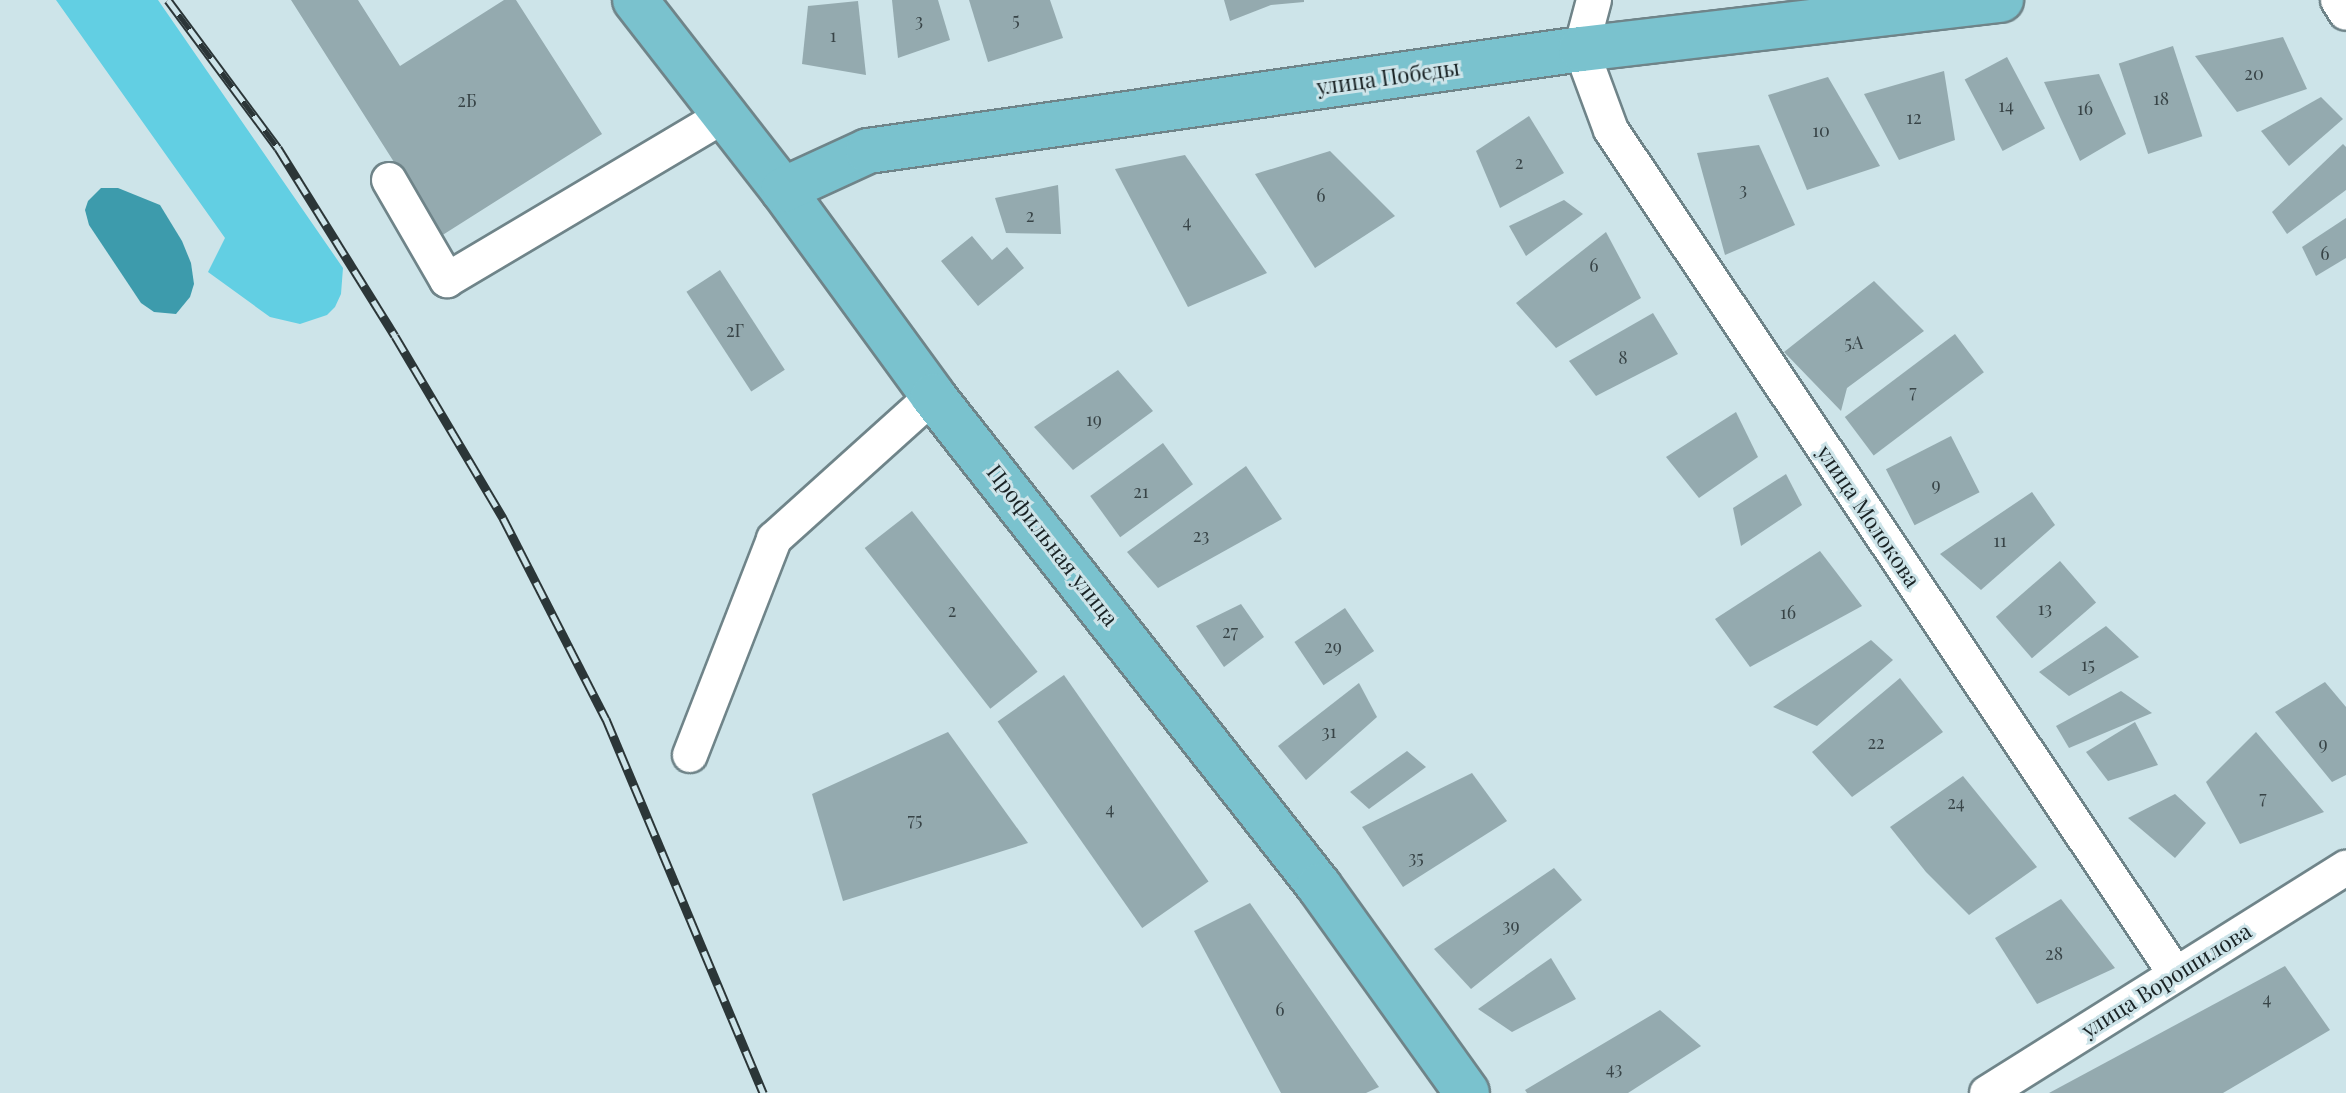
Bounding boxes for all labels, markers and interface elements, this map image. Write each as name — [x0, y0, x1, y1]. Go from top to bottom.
house number: 5 — [1012, 8, 1020, 30]
house number: 3 — [915, 9, 923, 31]
house number: 1 — [830, 24, 836, 46]
street label: улица Победы — [1315, 54, 1461, 100]
house number: 20 — [2244, 62, 2264, 84]
house number: 18 — [2153, 87, 2169, 109]
house number: 2Б — [457, 89, 477, 111]
house number: 14 — [1998, 94, 2014, 116]
house number: 16 — [2077, 97, 2093, 119]
house number: 12 — [1906, 106, 1922, 128]
house number: 10 — [1812, 119, 1830, 141]
house number: 2 — [1515, 151, 1523, 173]
house number: 3 — [1739, 178, 1747, 200]
house number: 6 — [1316, 184, 1326, 206]
house number: 2 — [1026, 204, 1034, 226]
house number: 4 — [1183, 210, 1191, 232]
house number: 6 — [2320, 242, 2330, 264]
house number: 6 — [1589, 254, 1599, 276]
house number: 2Г — [726, 319, 744, 341]
house number: 5А — [1845, 331, 1863, 353]
house number: 8 — [1618, 346, 1628, 368]
house number: 7 — [1909, 380, 1917, 402]
house number: 19 — [1086, 408, 1102, 430]
street label: улица Молокова — [1812, 440, 1926, 592]
street label: Профильная улица — [982, 459, 1124, 631]
house number: 9 — [1931, 473, 1941, 495]
house number: 21 — [1133, 480, 1149, 502]
house number: 23 — [1193, 524, 1209, 546]
house number: 11 — [1993, 529, 2007, 551]
house number: 13 — [2038, 597, 2052, 619]
house number: 2 — [948, 599, 956, 621]
house number: 16 — [1780, 601, 1796, 623]
house number: 27 — [1222, 620, 1238, 642]
house number: 29 — [1324, 635, 1342, 657]
house number: 15 — [2081, 653, 2095, 675]
house number: 31 — [1322, 720, 1336, 742]
house number: 22 — [1867, 731, 1885, 753]
house number: 9 — [2318, 732, 2328, 754]
house number: 7 — [2259, 786, 2267, 808]
house number: 24 — [1947, 791, 1965, 813]
house number: 4 — [1106, 797, 1114, 819]
house number: 75 — [908, 808, 922, 830]
house number: 35 — [1408, 846, 1424, 868]
house number: 39 — [1502, 914, 1520, 936]
street label: улица Ворошилова — [2076, 917, 2256, 1043]
house number: 28 — [2045, 942, 2063, 964]
house number: 4 — [2263, 987, 2271, 1009]
house number: 6 — [1275, 998, 1285, 1020]
house number: 43 — [1606, 1057, 1622, 1079]

